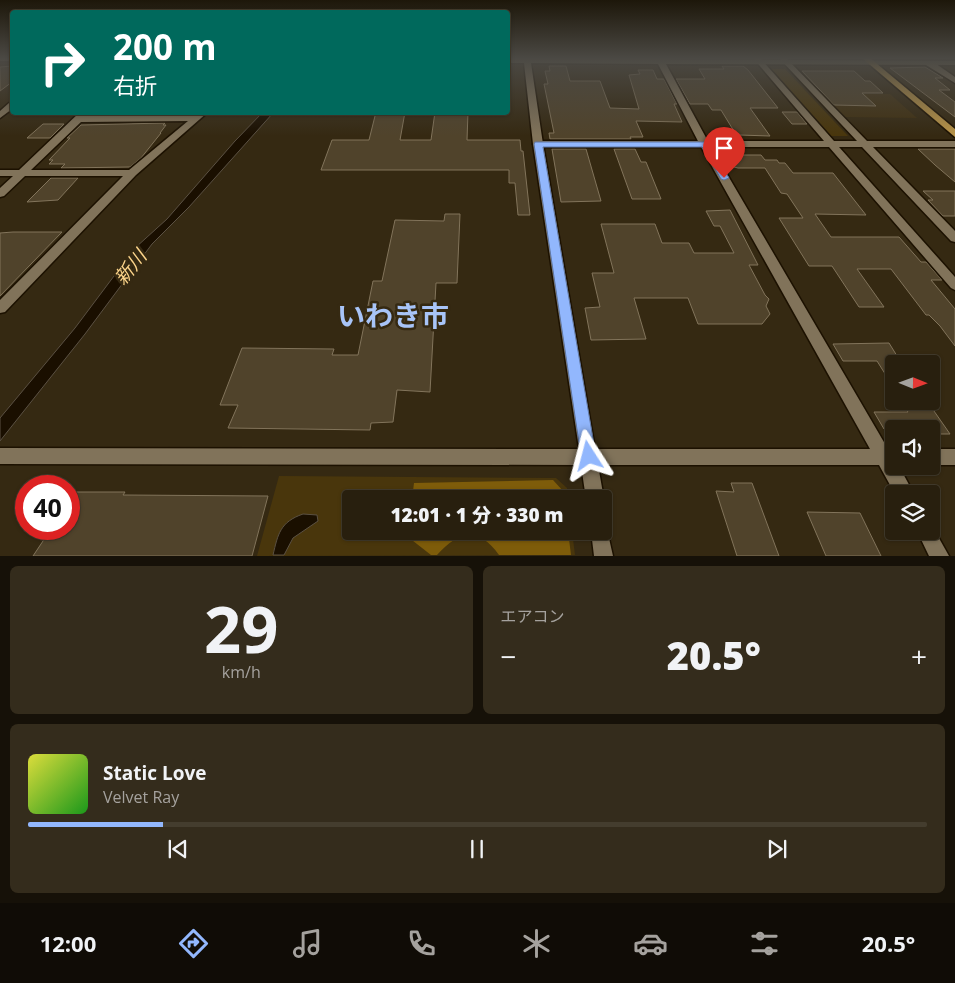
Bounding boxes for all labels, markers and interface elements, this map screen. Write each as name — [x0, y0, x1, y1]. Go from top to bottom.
text: 200 m — [113, 23, 217, 70]
icon: right — [30, 30, 95, 95]
text: 右折 — [113, 70, 157, 100]
pin — [703, 127, 745, 178]
icon: arrive — [710, 134, 738, 162]
water label: 新川 — [108, 243, 153, 290]
district label: いわき市 — [337, 296, 449, 334]
north arrow — [885, 355, 940, 410]
map controls — [885, 355, 940, 540]
button: sound — [885, 420, 940, 475]
position arrow — [562, 429, 614, 481]
speed limit sign: 40 — [15, 475, 80, 540]
button: layers — [885, 485, 940, 540]
text: 12:01 · 1 分 · 330 m — [390, 502, 564, 528]
text: 29 — [204, 584, 278, 672]
text: エアコン — [501, 605, 565, 627]
text: 20.5° — [667, 629, 761, 681]
text: − — [501, 637, 517, 675]
text: + — [911, 637, 927, 675]
text: km/h — [222, 661, 261, 683]
text: Static Love — [103, 760, 206, 786]
text: Velvet Ray — [103, 786, 179, 808]
icon: previous — [164, 835, 192, 863]
icon: pause — [463, 835, 491, 863]
icon: next — [763, 835, 791, 863]
icon: directions — [176, 926, 211, 961]
icon: music — [290, 926, 325, 961]
icon: phone — [404, 926, 439, 961]
icon: climate — [519, 926, 554, 961]
icon: car — [633, 926, 668, 961]
icon: filters — [747, 926, 782, 961]
text: 12:00 — [40, 928, 96, 958]
text: 20.5° — [862, 928, 915, 958]

